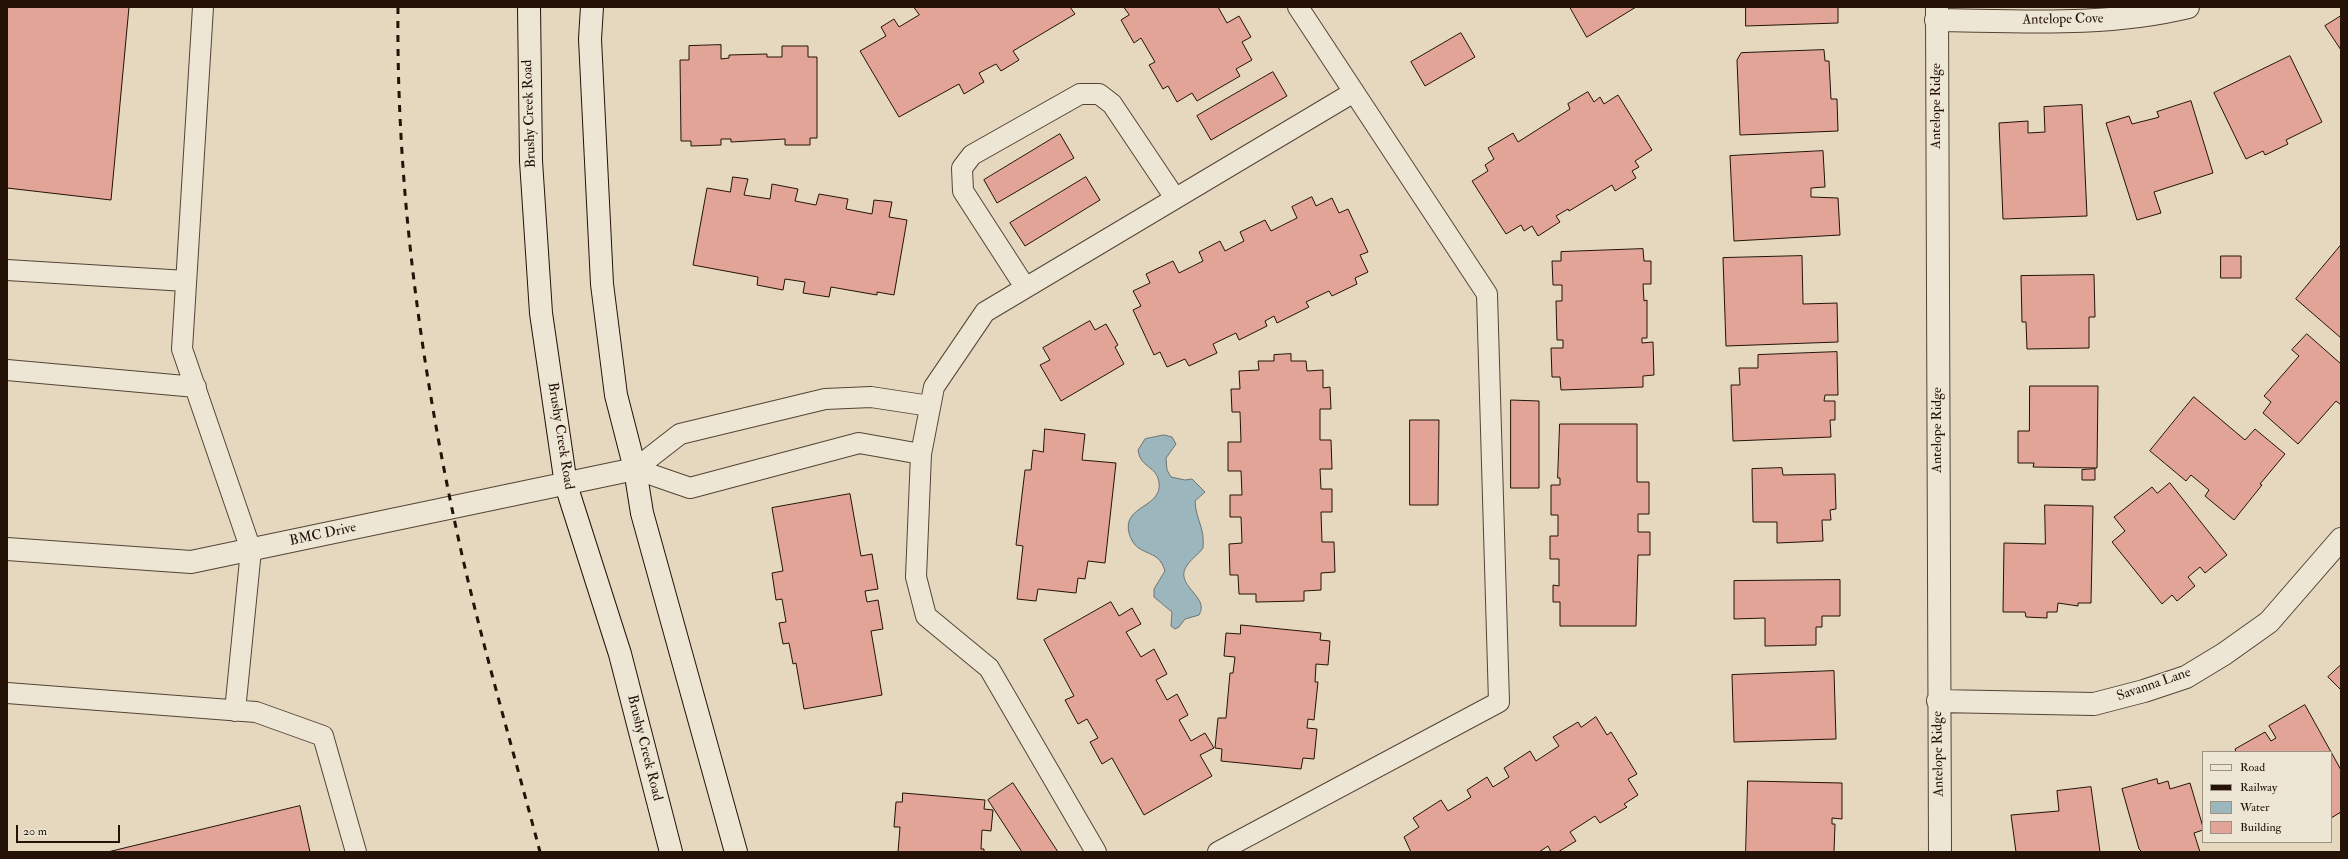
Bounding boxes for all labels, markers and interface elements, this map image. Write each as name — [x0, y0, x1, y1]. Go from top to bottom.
street label: Antelope Cove — [2022, 11, 2104, 29]
street label: Brushy Creek Road — [520, 59, 540, 169]
street label: Antelope Ridge — [1929, 63, 1945, 149]
street label: Brushy Creek Road — [543, 381, 577, 491]
street label: Antelope Ridge — [1930, 387, 1946, 473]
street label: BMC Drive — [288, 520, 358, 550]
street label: Savanna Lane — [2115, 664, 2193, 706]
street label: Brushy Creek Road — [623, 693, 665, 803]
street label: Antelope Ridge — [1930, 711, 1948, 797]
legend — [2202, 751, 2332, 843]
text: Road — [2240, 760, 2265, 775]
text: Railway — [2240, 780, 2277, 795]
text: Water — [2240, 800, 2269, 815]
scale bar — [18, 817, 122, 843]
text: Building — [2240, 820, 2281, 835]
text: 20 m — [23, 824, 47, 839]

